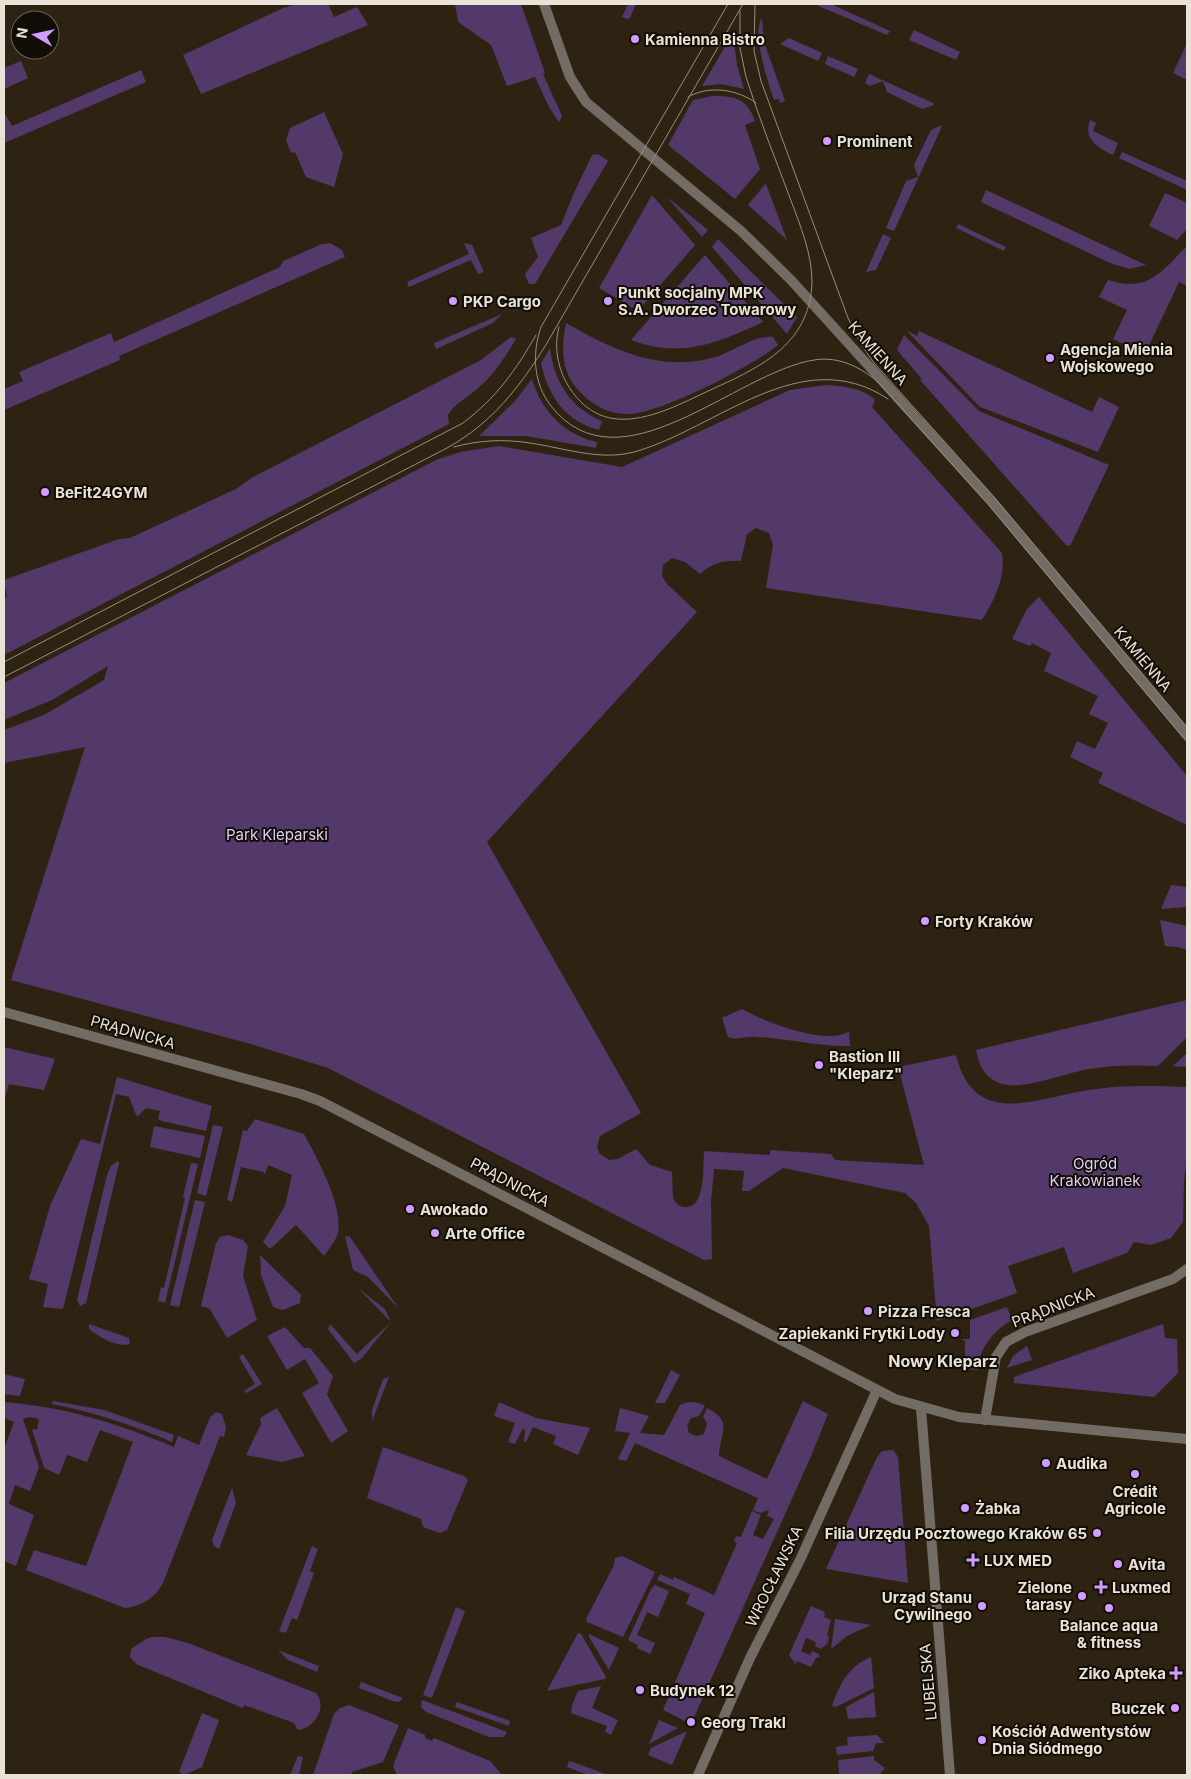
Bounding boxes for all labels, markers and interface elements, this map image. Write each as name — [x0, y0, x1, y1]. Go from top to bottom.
north arrow — [10, 10, 60, 60]
text: N — [12, 26, 31, 39]
place label: Kamienna Bistro — [645, 30, 765, 49]
marker: Kamienna Bistro — [629, 33, 641, 45]
place label: Prominent — [837, 132, 913, 151]
marker: Prominent — [821, 135, 833, 147]
place label: Punkt socjalny MPK S.A. Dworzec Towarowy — [618, 283, 796, 319]
place label: PKP Cargo — [463, 292, 541, 311]
marker: PKP Cargo — [447, 295, 459, 307]
marker: Punkt socjalny MPK S.A. Dworzec Towarowy — [602, 295, 614, 307]
street label: KAMIENNA — [844, 317, 912, 389]
place label: Agencja Mienia Wojskowego — [1060, 340, 1173, 376]
marker: Agencja Mienia Wojskowego — [1044, 352, 1056, 364]
place label: BeFit24GYM — [55, 483, 147, 502]
marker: BeFit24GYM — [39, 486, 51, 498]
street label: KAMIENNA — [1110, 622, 1176, 696]
park label: Park Kleparski — [226, 825, 328, 844]
place label: Forty Kraków — [935, 912, 1033, 931]
marker: Forty Kraków — [919, 915, 931, 927]
street label: PRĄDNICKA — [89, 1011, 177, 1053]
place label: Bastion III "Kleparz" — [829, 1047, 902, 1083]
marker: Bastion III "Kleparz" — [813, 1059, 825, 1071]
street label: PRĄDNICKA — [467, 1153, 553, 1211]
park label: Ogród Krakowianek — [1050, 1154, 1141, 1190]
place label: Awokado — [420, 1200, 488, 1219]
marker: Awokado — [404, 1203, 416, 1215]
place label: Arte Office — [445, 1224, 525, 1243]
marker: Arte Office — [429, 1227, 441, 1239]
street label: PRĄDNICKA — [1009, 1283, 1097, 1331]
place label: Pizza Fresca — [878, 1302, 971, 1321]
marker: Pizza Fresca — [862, 1305, 874, 1317]
place label: Zapiekanki Frytki Lody — [778, 1324, 945, 1343]
marker: Zapiekanki Frytki Lody — [949, 1327, 961, 1339]
district label: Nowy Kleparz — [888, 1351, 998, 1371]
place label: Audika — [1056, 1454, 1107, 1473]
marker: Audika — [1040, 1457, 1052, 1469]
marker: Crédit Agricole — [1129, 1468, 1141, 1480]
place label: Crédit Agricole — [1104, 1482, 1166, 1518]
place label: Żabka — [975, 1499, 1021, 1518]
marker: Żabka — [959, 1502, 971, 1514]
street label: WROCŁAWSKA — [741, 1522, 807, 1630]
place label: Filia Urzędu Pocztowego Kraków 65 — [825, 1524, 1087, 1543]
marker: Filia Urzędu Pocztowego Kraków 65 — [1091, 1527, 1103, 1539]
place label: LUX MED — [984, 1551, 1052, 1570]
marker: LUX MED — [966, 1553, 980, 1567]
place label: Avita — [1128, 1555, 1166, 1574]
marker: Avita — [1112, 1558, 1124, 1570]
place label: Zielone tarasy — [1018, 1578, 1072, 1614]
place label: Luxmed — [1112, 1578, 1171, 1597]
marker: Luxmed — [1094, 1580, 1108, 1594]
place label: Urząd Stanu Cywilnego — [882, 1588, 972, 1624]
marker: Zielone tarasy — [1076, 1590, 1088, 1602]
marker: Urząd Stanu Cywilnego — [976, 1600, 988, 1612]
marker: Balance aqua & fitness — [1103, 1602, 1115, 1614]
place label: Balance aqua & fitness — [1060, 1616, 1158, 1652]
street label: LUBELSKA — [915, 1643, 941, 1721]
place label: Ziko Apteka — [1079, 1664, 1166, 1683]
marker: Ziko Apteka — [1170, 1667, 1182, 1679]
place label: Budynek 12 — [650, 1681, 734, 1700]
marker: Budynek 12 — [634, 1684, 646, 1696]
place label: Buczek — [1111, 1699, 1165, 1718]
marker: Buczek — [1169, 1702, 1181, 1714]
place label: Georg Trakl — [701, 1713, 786, 1732]
marker: Georg Trakl — [685, 1716, 697, 1728]
place label: Kościół Adwentystów Dnia Siódmego — [992, 1722, 1151, 1758]
marker: Kościół Adwentystów Dnia Siódmego — [976, 1734, 988, 1746]

